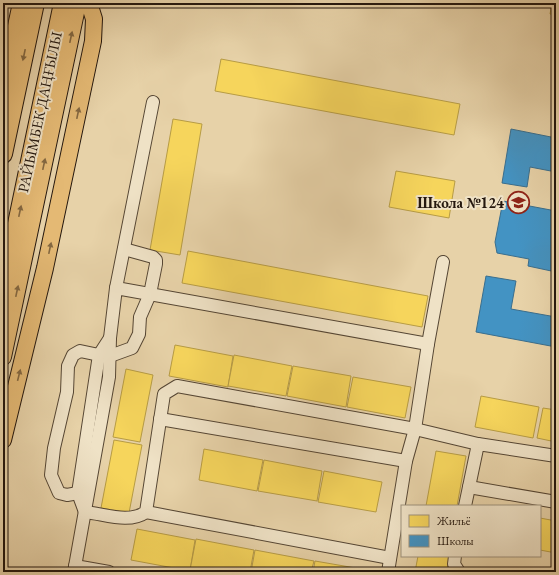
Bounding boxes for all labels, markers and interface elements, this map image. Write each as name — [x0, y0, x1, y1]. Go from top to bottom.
street label: РАЙЫМБЕК ДАҢҒЫЛЫ — [13, 30, 66, 194]
one-way arrow — [68, 31, 74, 43]
one-way arrow — [20, 49, 26, 61]
one-way arrow — [75, 107, 81, 120]
one-way arrow — [41, 158, 47, 170]
school or university icon: Школа №124 — [506, 190, 532, 216]
place label: Школа №124 — [417, 193, 505, 212]
one-way arrow — [17, 205, 23, 217]
one-way arrow — [47, 242, 53, 254]
one-way arrow — [14, 285, 20, 298]
one-way arrow — [17, 368, 23, 381]
legend — [401, 505, 541, 557]
text: Жильё — [436, 513, 471, 529]
text: Школы — [437, 533, 474, 549]

